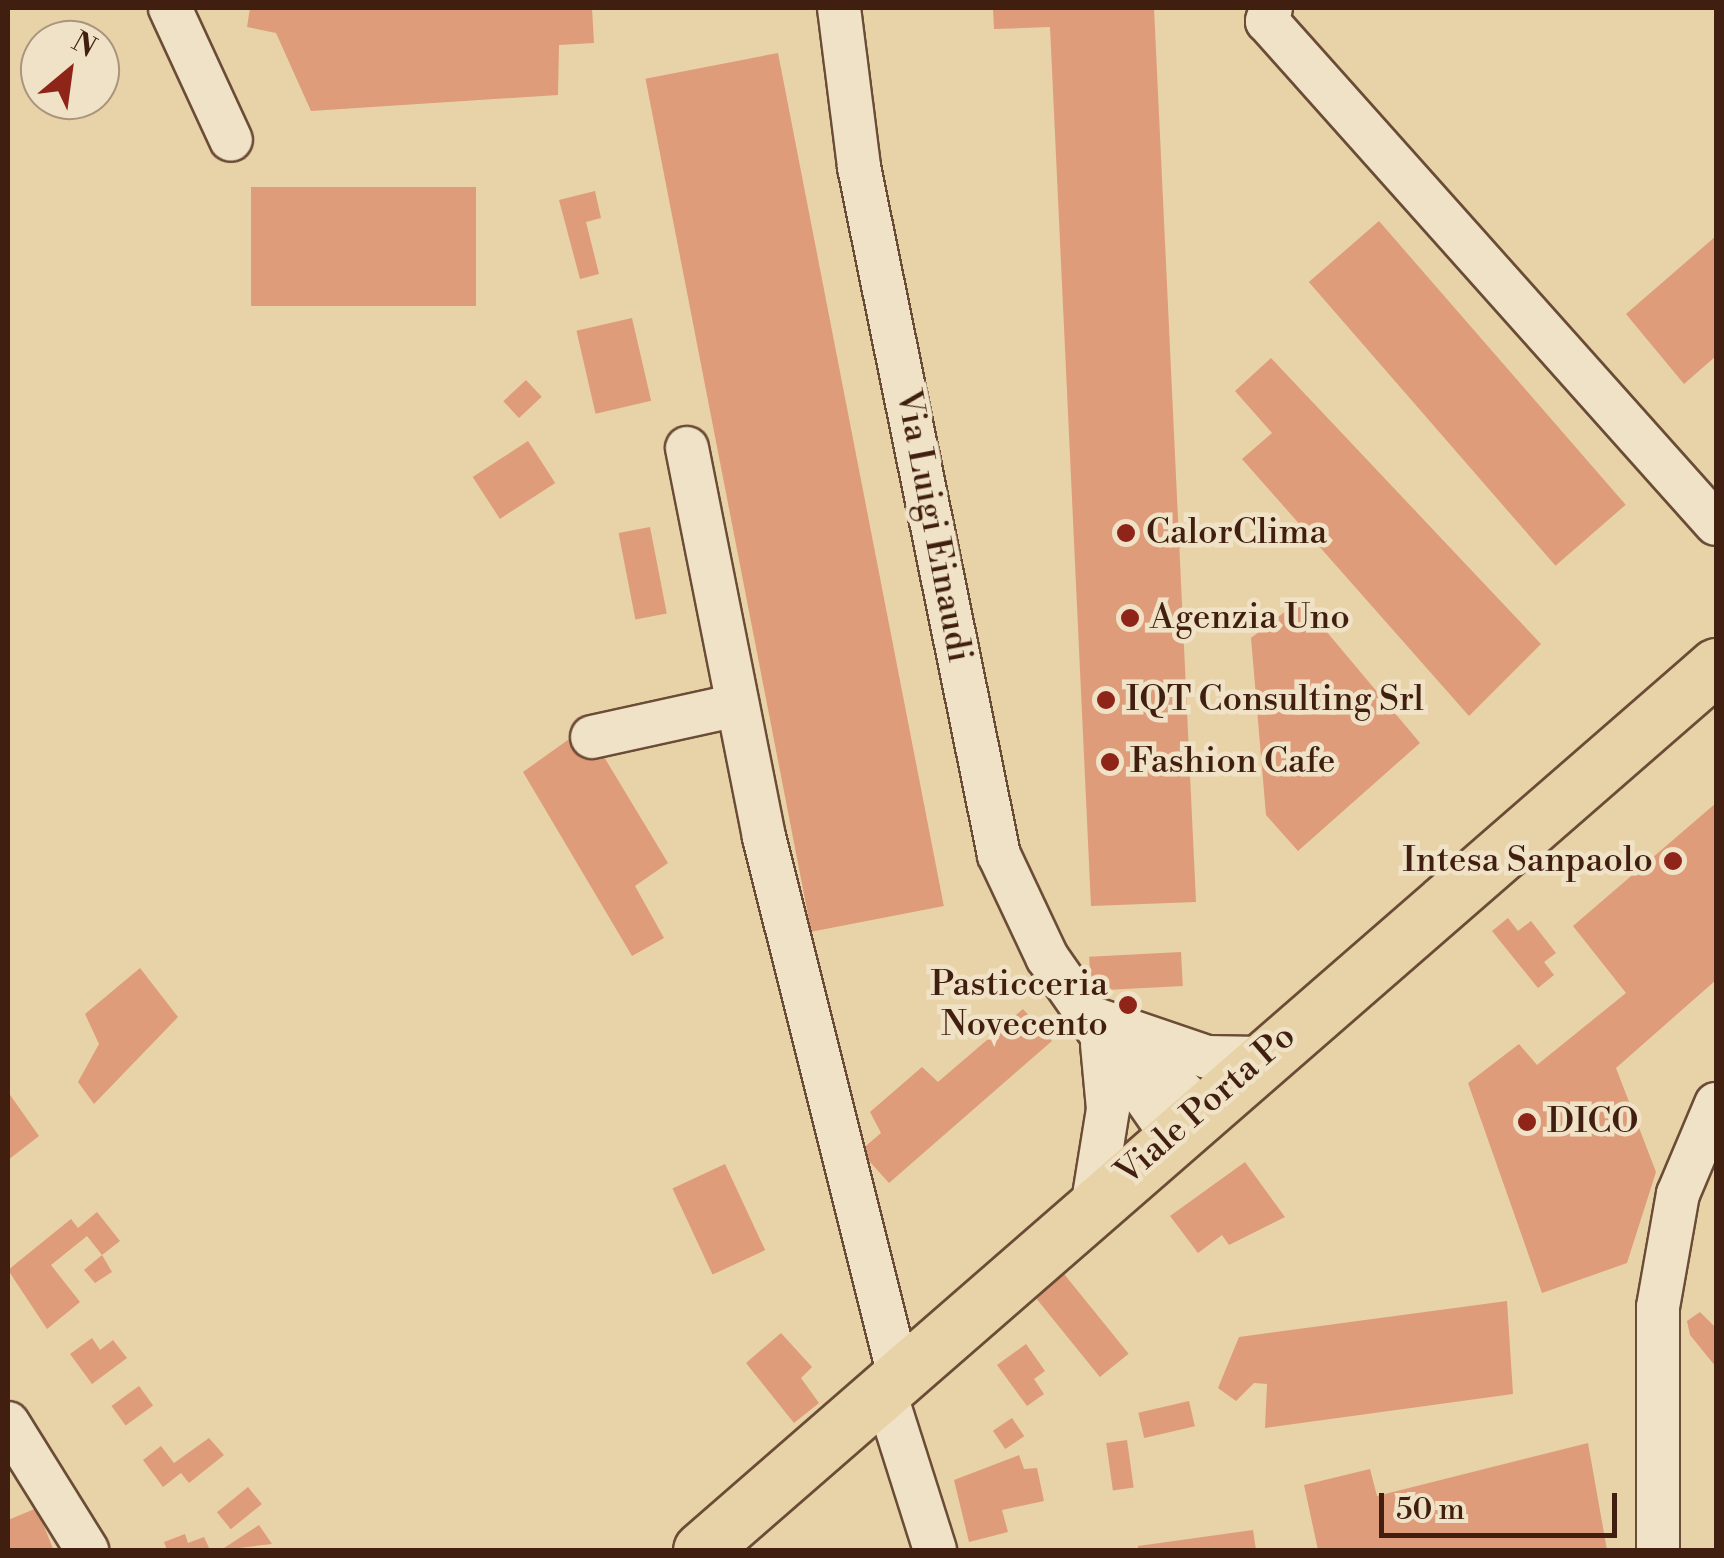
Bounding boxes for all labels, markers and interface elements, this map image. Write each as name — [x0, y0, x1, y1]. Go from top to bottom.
north arrow — [20, 20, 120, 120]
text: N — [66, 24, 102, 66]
street label: Via Luigi Einaudi — [886, 386, 980, 666]
place label: CalorClima — [1146, 512, 1327, 554]
marker: CalorClima — [1115, 522, 1137, 544]
place label: Agenzia Uno — [1150, 597, 1350, 639]
marker: Agenzia Uno — [1119, 607, 1141, 629]
place label: IQT Consulting Srl — [1126, 679, 1424, 721]
marker: IQT Consulting Srl — [1095, 689, 1117, 711]
place label: Fashion Cafe — [1130, 741, 1335, 783]
marker: Fashion Cafe — [1099, 751, 1121, 773]
place label: Intesa Sanpaolo — [1403, 840, 1653, 882]
marker: Intesa Sanpaolo — [1662, 850, 1684, 872]
place label: Pasticceria Novecento — [931, 964, 1108, 1046]
marker: Pasticceria Novecento — [1117, 994, 1139, 1016]
street label: Viale Porta Po — [1108, 1016, 1304, 1194]
place label: DICO — [1547, 1101, 1639, 1143]
marker: DICO — [1516, 1111, 1538, 1133]
scale bar — [1384, 1473, 1622, 1535]
text: 50 m — [1396, 1491, 1465, 1529]

